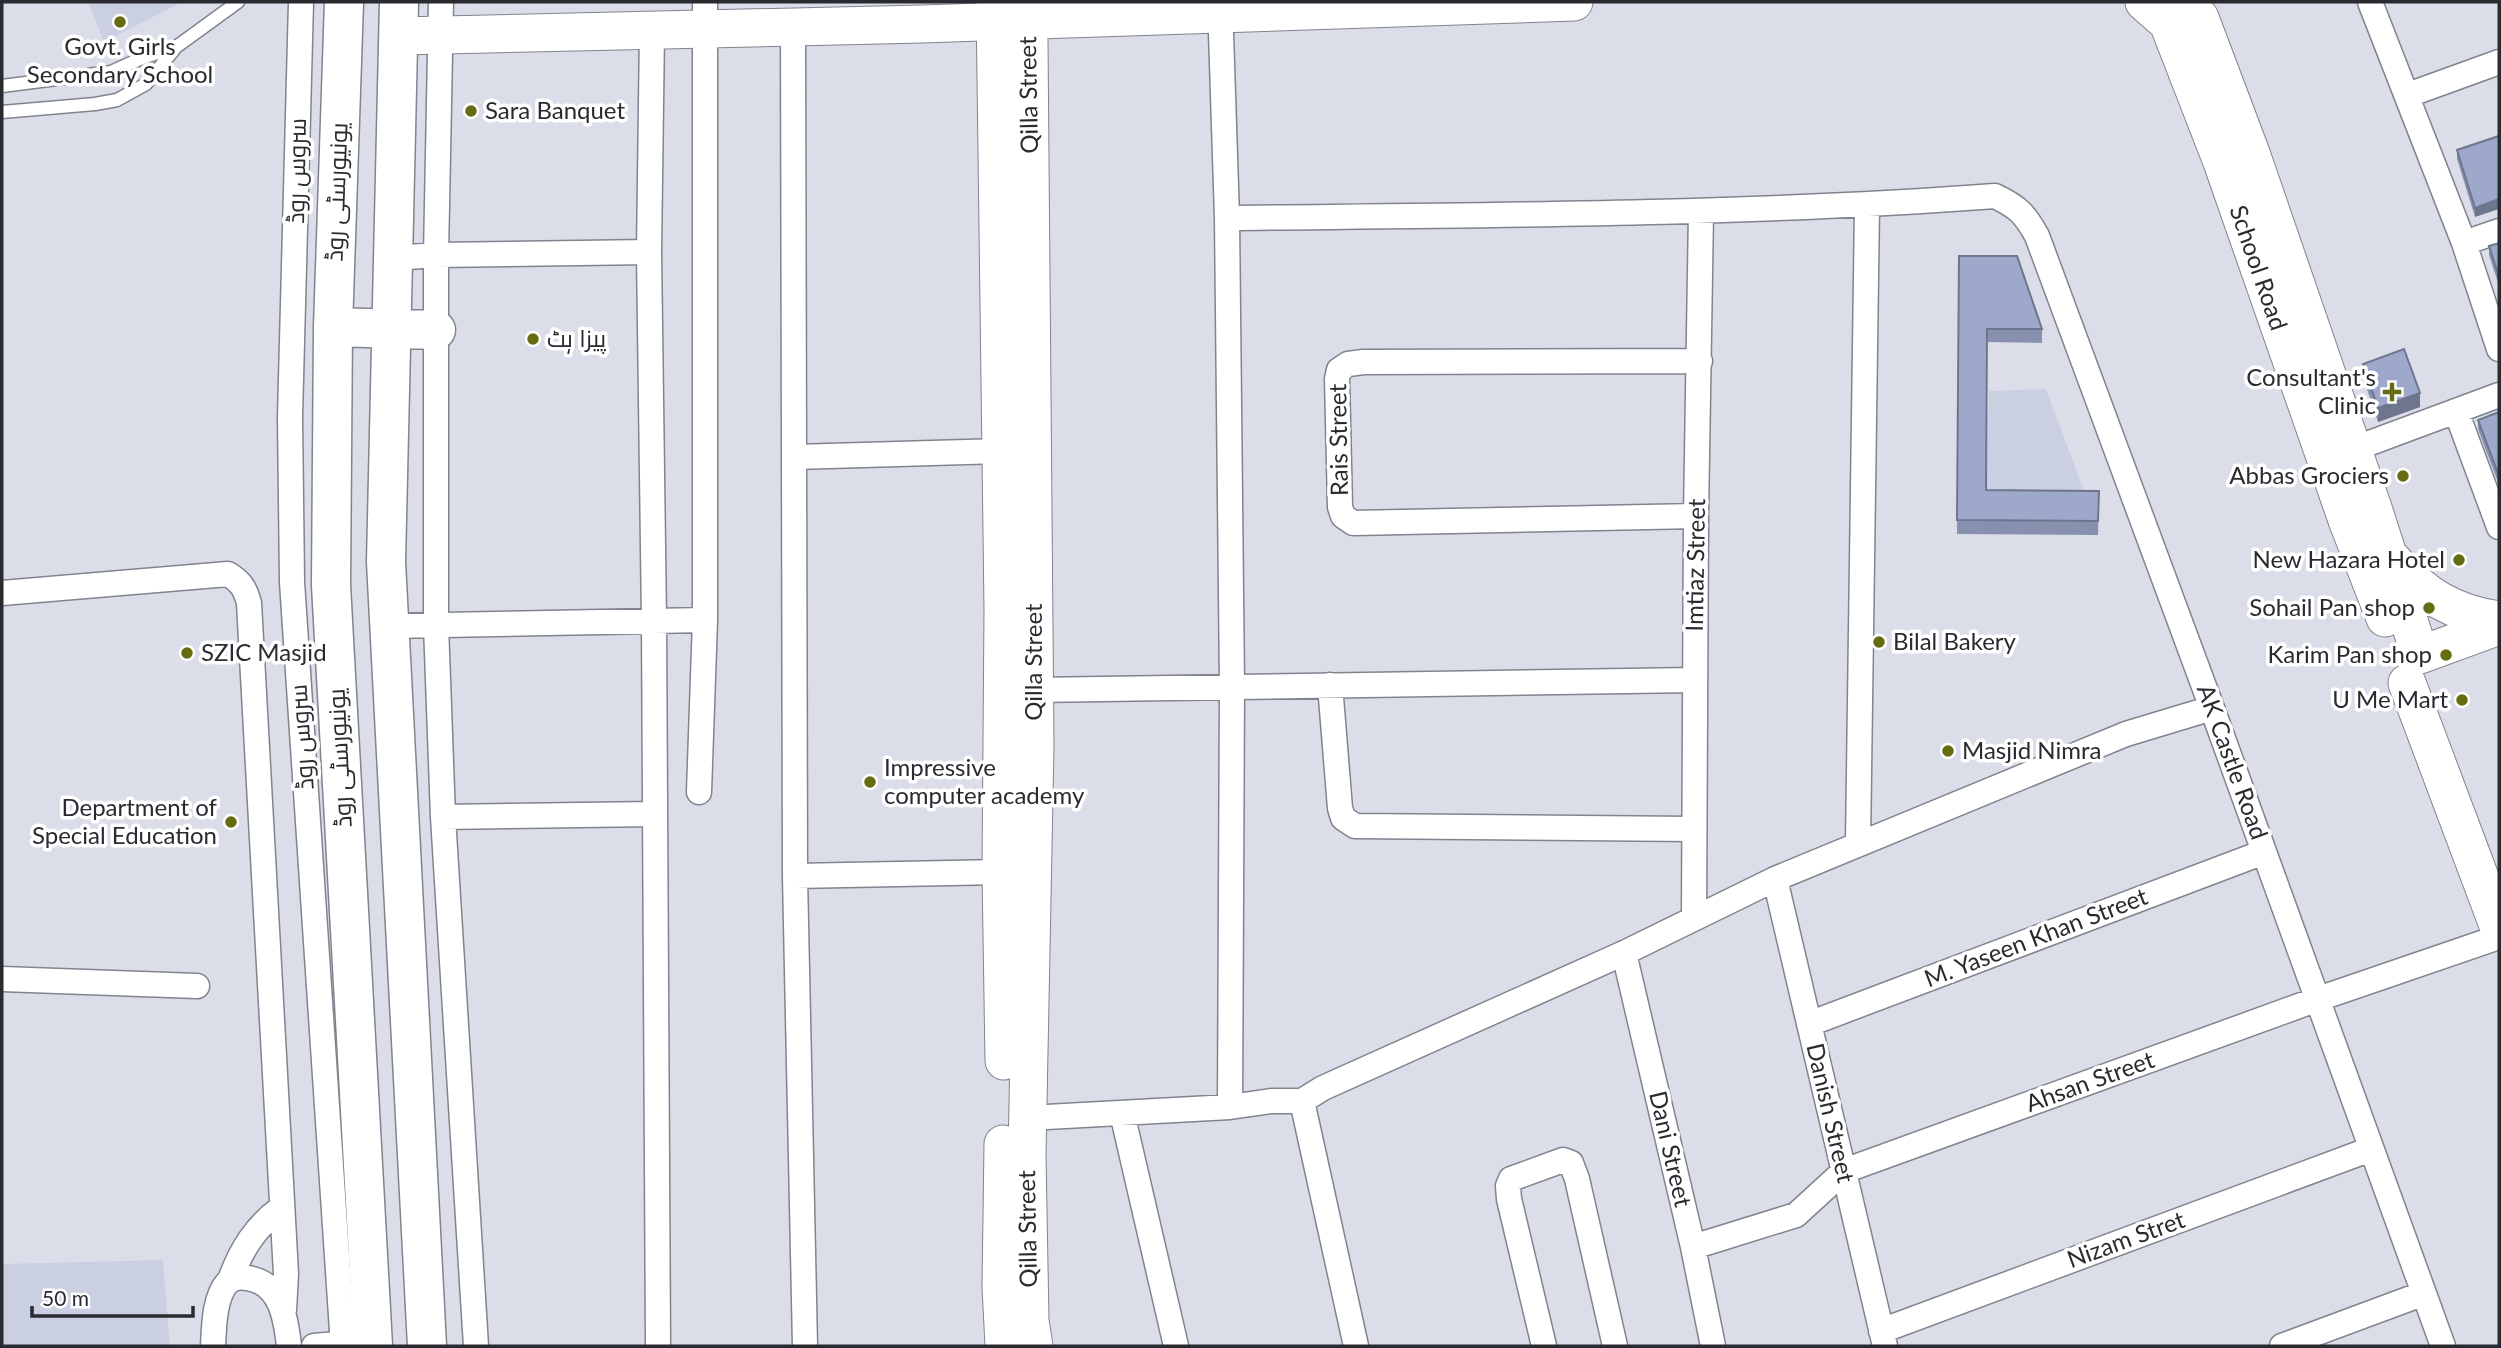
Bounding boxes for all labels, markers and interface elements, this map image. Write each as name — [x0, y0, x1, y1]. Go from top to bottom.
marker: Govt. Girls Secondary School — [112, 14, 128, 30]
place label: Govt. Girls Secondary School — [27, 31, 213, 88]
street label: Qilla Street — [1012, 36, 1043, 154]
place label: Sara Banquet — [485, 95, 625, 124]
marker: Sara Banquet — [463, 103, 479, 119]
street label: سروس روڈ — [280, 118, 312, 224]
street label: یونیورسٹی روڈ — [319, 121, 353, 262]
street label: School Road — [2225, 201, 2294, 334]
place label: پیزا ہٹ — [547, 323, 607, 355]
marker: پیزا ہٹ — [525, 331, 541, 347]
place label: Consultant's Clinic — [2246, 362, 2376, 419]
marker: Consultant's Clinic — [2382, 382, 2402, 402]
street label: Rais Street — [1322, 383, 1353, 496]
place label: Abbas Grociers — [2229, 460, 2389, 489]
marker: Abbas Grociers — [2395, 468, 2411, 484]
street label: Imtiaz Street — [1679, 498, 1710, 632]
place label: New Hazara Hotel — [2252, 544, 2445, 573]
marker: New Hazara Hotel — [2451, 552, 2467, 568]
place label: Sohail Pan shop — [2249, 592, 2415, 621]
marker: Sohail Pan shop — [2421, 600, 2437, 616]
street label: Qilla Street — [1018, 603, 1047, 721]
place label: Bilal Bakery — [1893, 626, 2017, 655]
marker: Bilal Bakery — [1871, 634, 1887, 650]
place label: SZIC Masjid — [201, 637, 327, 666]
place label: Karim Pan shop — [2268, 639, 2432, 668]
marker: SZIC Masjid — [179, 645, 195, 661]
marker: Karim Pan shop — [2438, 647, 2454, 663]
street label: AK Castle Road — [2192, 680, 2275, 843]
street label: سروس روڈ — [282, 683, 320, 791]
place label: U Me Mart — [2332, 684, 2448, 713]
street label: یونیورسٹی روڈ — [320, 687, 358, 828]
marker: U Me Mart — [2454, 692, 2470, 708]
place label: Masjid Nimra — [1962, 735, 2101, 764]
marker: Masjid Nimra — [1940, 743, 1956, 759]
place label: Impressive computer academy — [884, 752, 1085, 809]
marker: Impressive computer academy — [862, 774, 878, 790]
place label: Department of Special Education — [32, 792, 218, 849]
marker: Department of Special Education — [223, 814, 239, 830]
street label: M. Yaseen Khan Street — [1920, 881, 2151, 993]
street label: Danish Street — [1801, 1040, 1862, 1186]
street label: Ahsan Street — [2021, 1044, 2158, 1117]
street label: Dani Street — [1644, 1088, 1699, 1210]
street label: Qilla Street — [1011, 1170, 1042, 1288]
street label: Nizam Stret — [2063, 1204, 2189, 1273]
scale bar — [32, 1274, 192, 1318]
text: 50 m — [42, 1285, 89, 1310]

